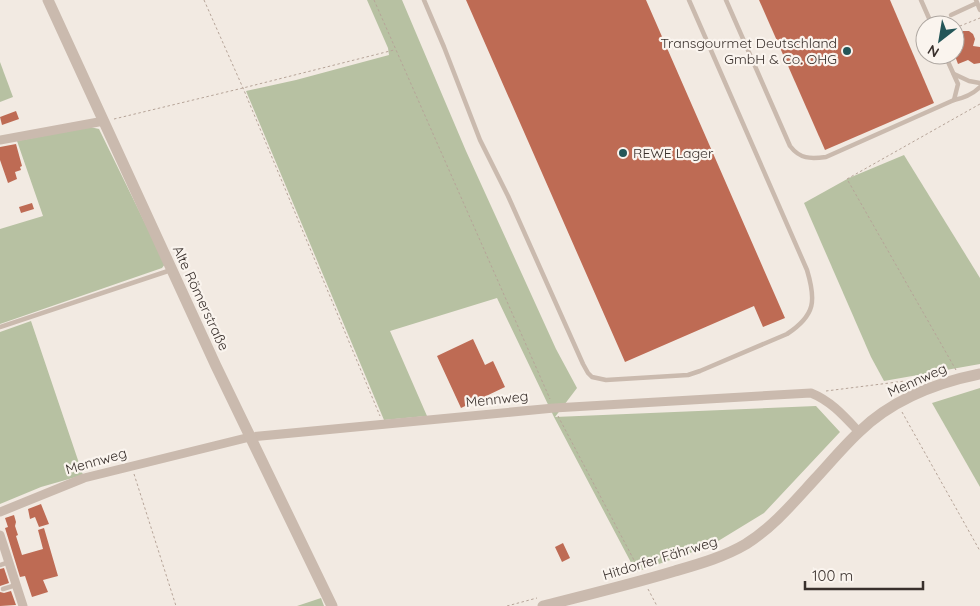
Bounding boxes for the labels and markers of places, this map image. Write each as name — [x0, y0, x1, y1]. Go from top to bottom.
place label: Transgourmet Deutschland GmbH & Co. OHG — [660, 34, 837, 68]
marker: Transgourmet Deutschland GmbH & Co. OHG — [841, 45, 853, 57]
place label: REWE Lager — [633, 144, 714, 162]
marker: REWE Lager — [617, 147, 629, 159]

